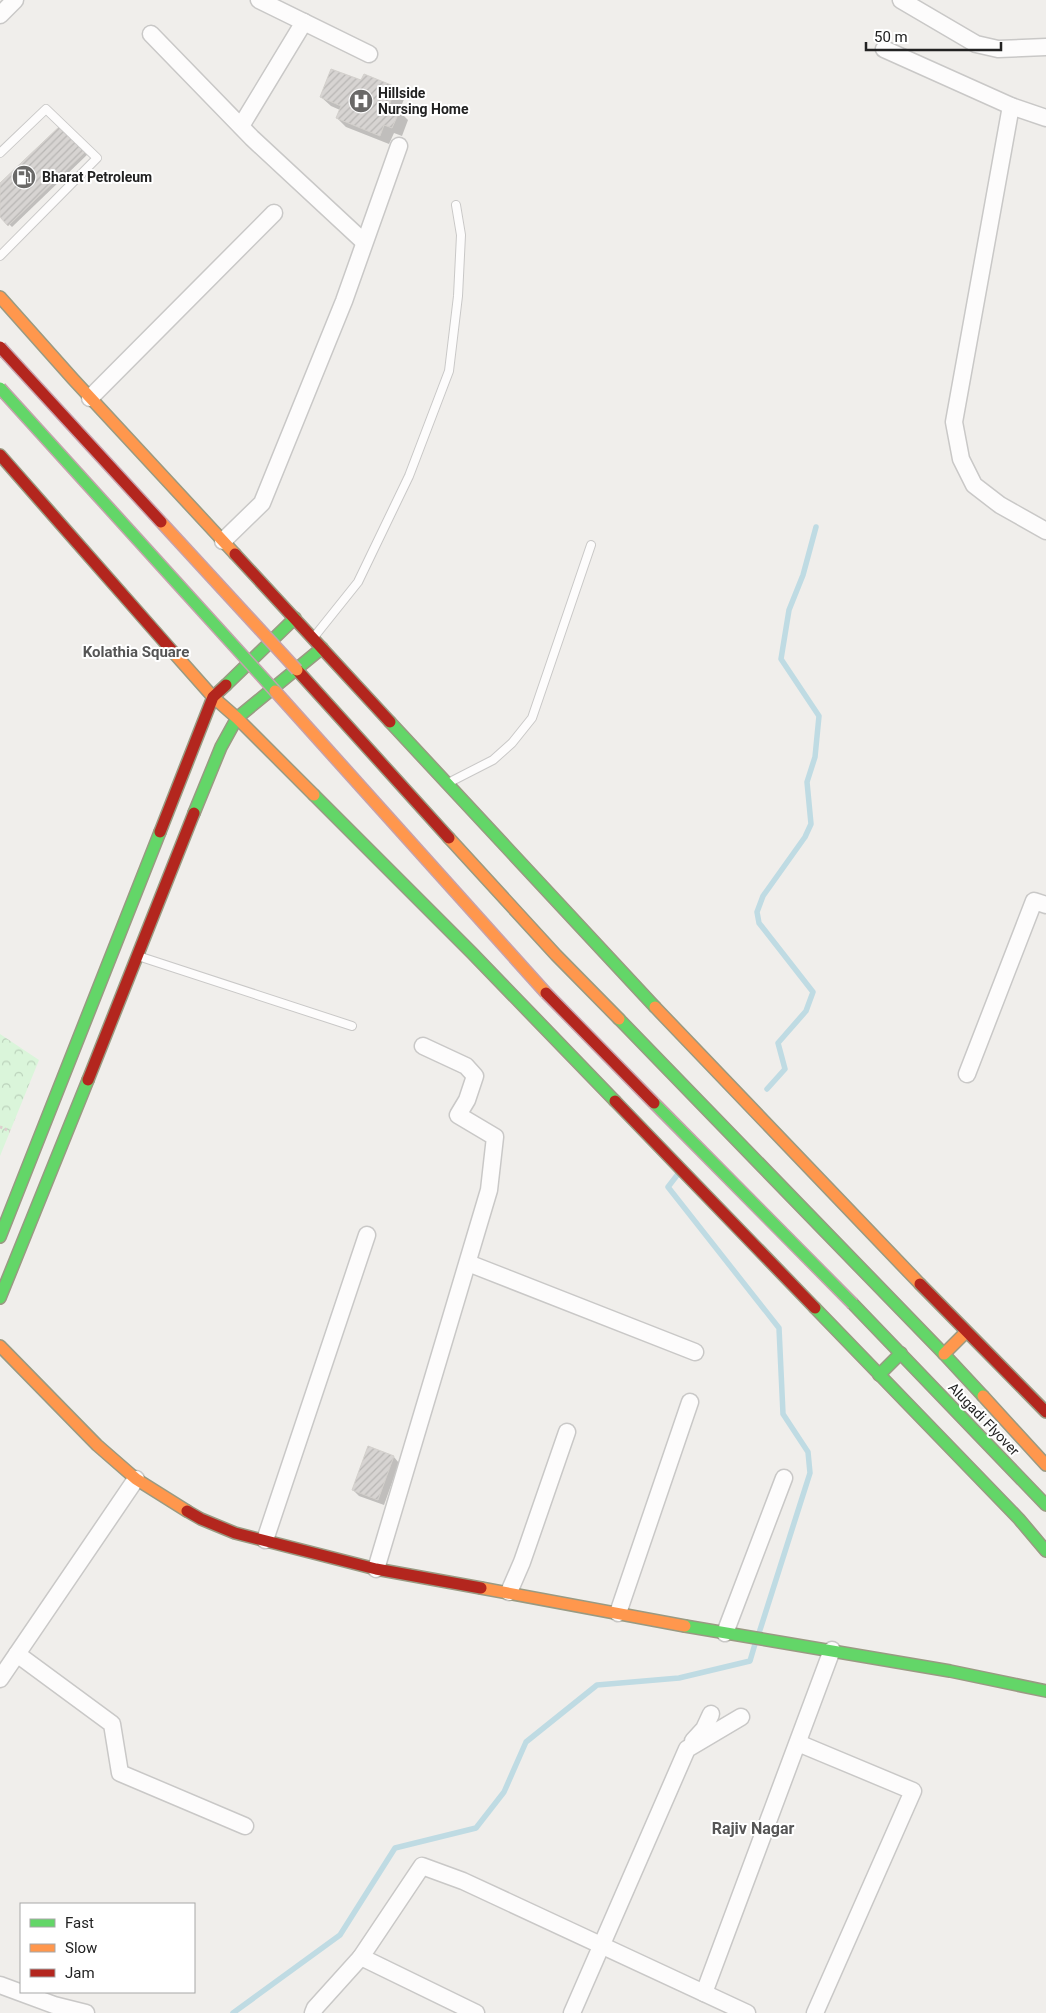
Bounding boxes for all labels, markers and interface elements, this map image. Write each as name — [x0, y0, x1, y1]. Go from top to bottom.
scale bar — [866, 20, 1001, 52]
text: 50 m — [874, 28, 908, 46]
place label: Hillside Nursing Home — [378, 85, 469, 117]
hospital icon: Hillside Nursing Home — [348, 88, 374, 114]
fuel station icon: Bharat Petroleum — [11, 164, 37, 190]
place label: Bharat Petroleum — [42, 169, 152, 185]
district label: Kolathia Square — [83, 643, 189, 661]
street label: Alugadi Flyover — [945, 1379, 1023, 1459]
district label: Rajiv Nagar — [712, 1819, 794, 1838]
legend — [20, 1903, 195, 1993]
text: Fast — [65, 1914, 94, 1932]
text: Slow — [65, 1939, 97, 1957]
text: Jam — [65, 1964, 95, 1982]

